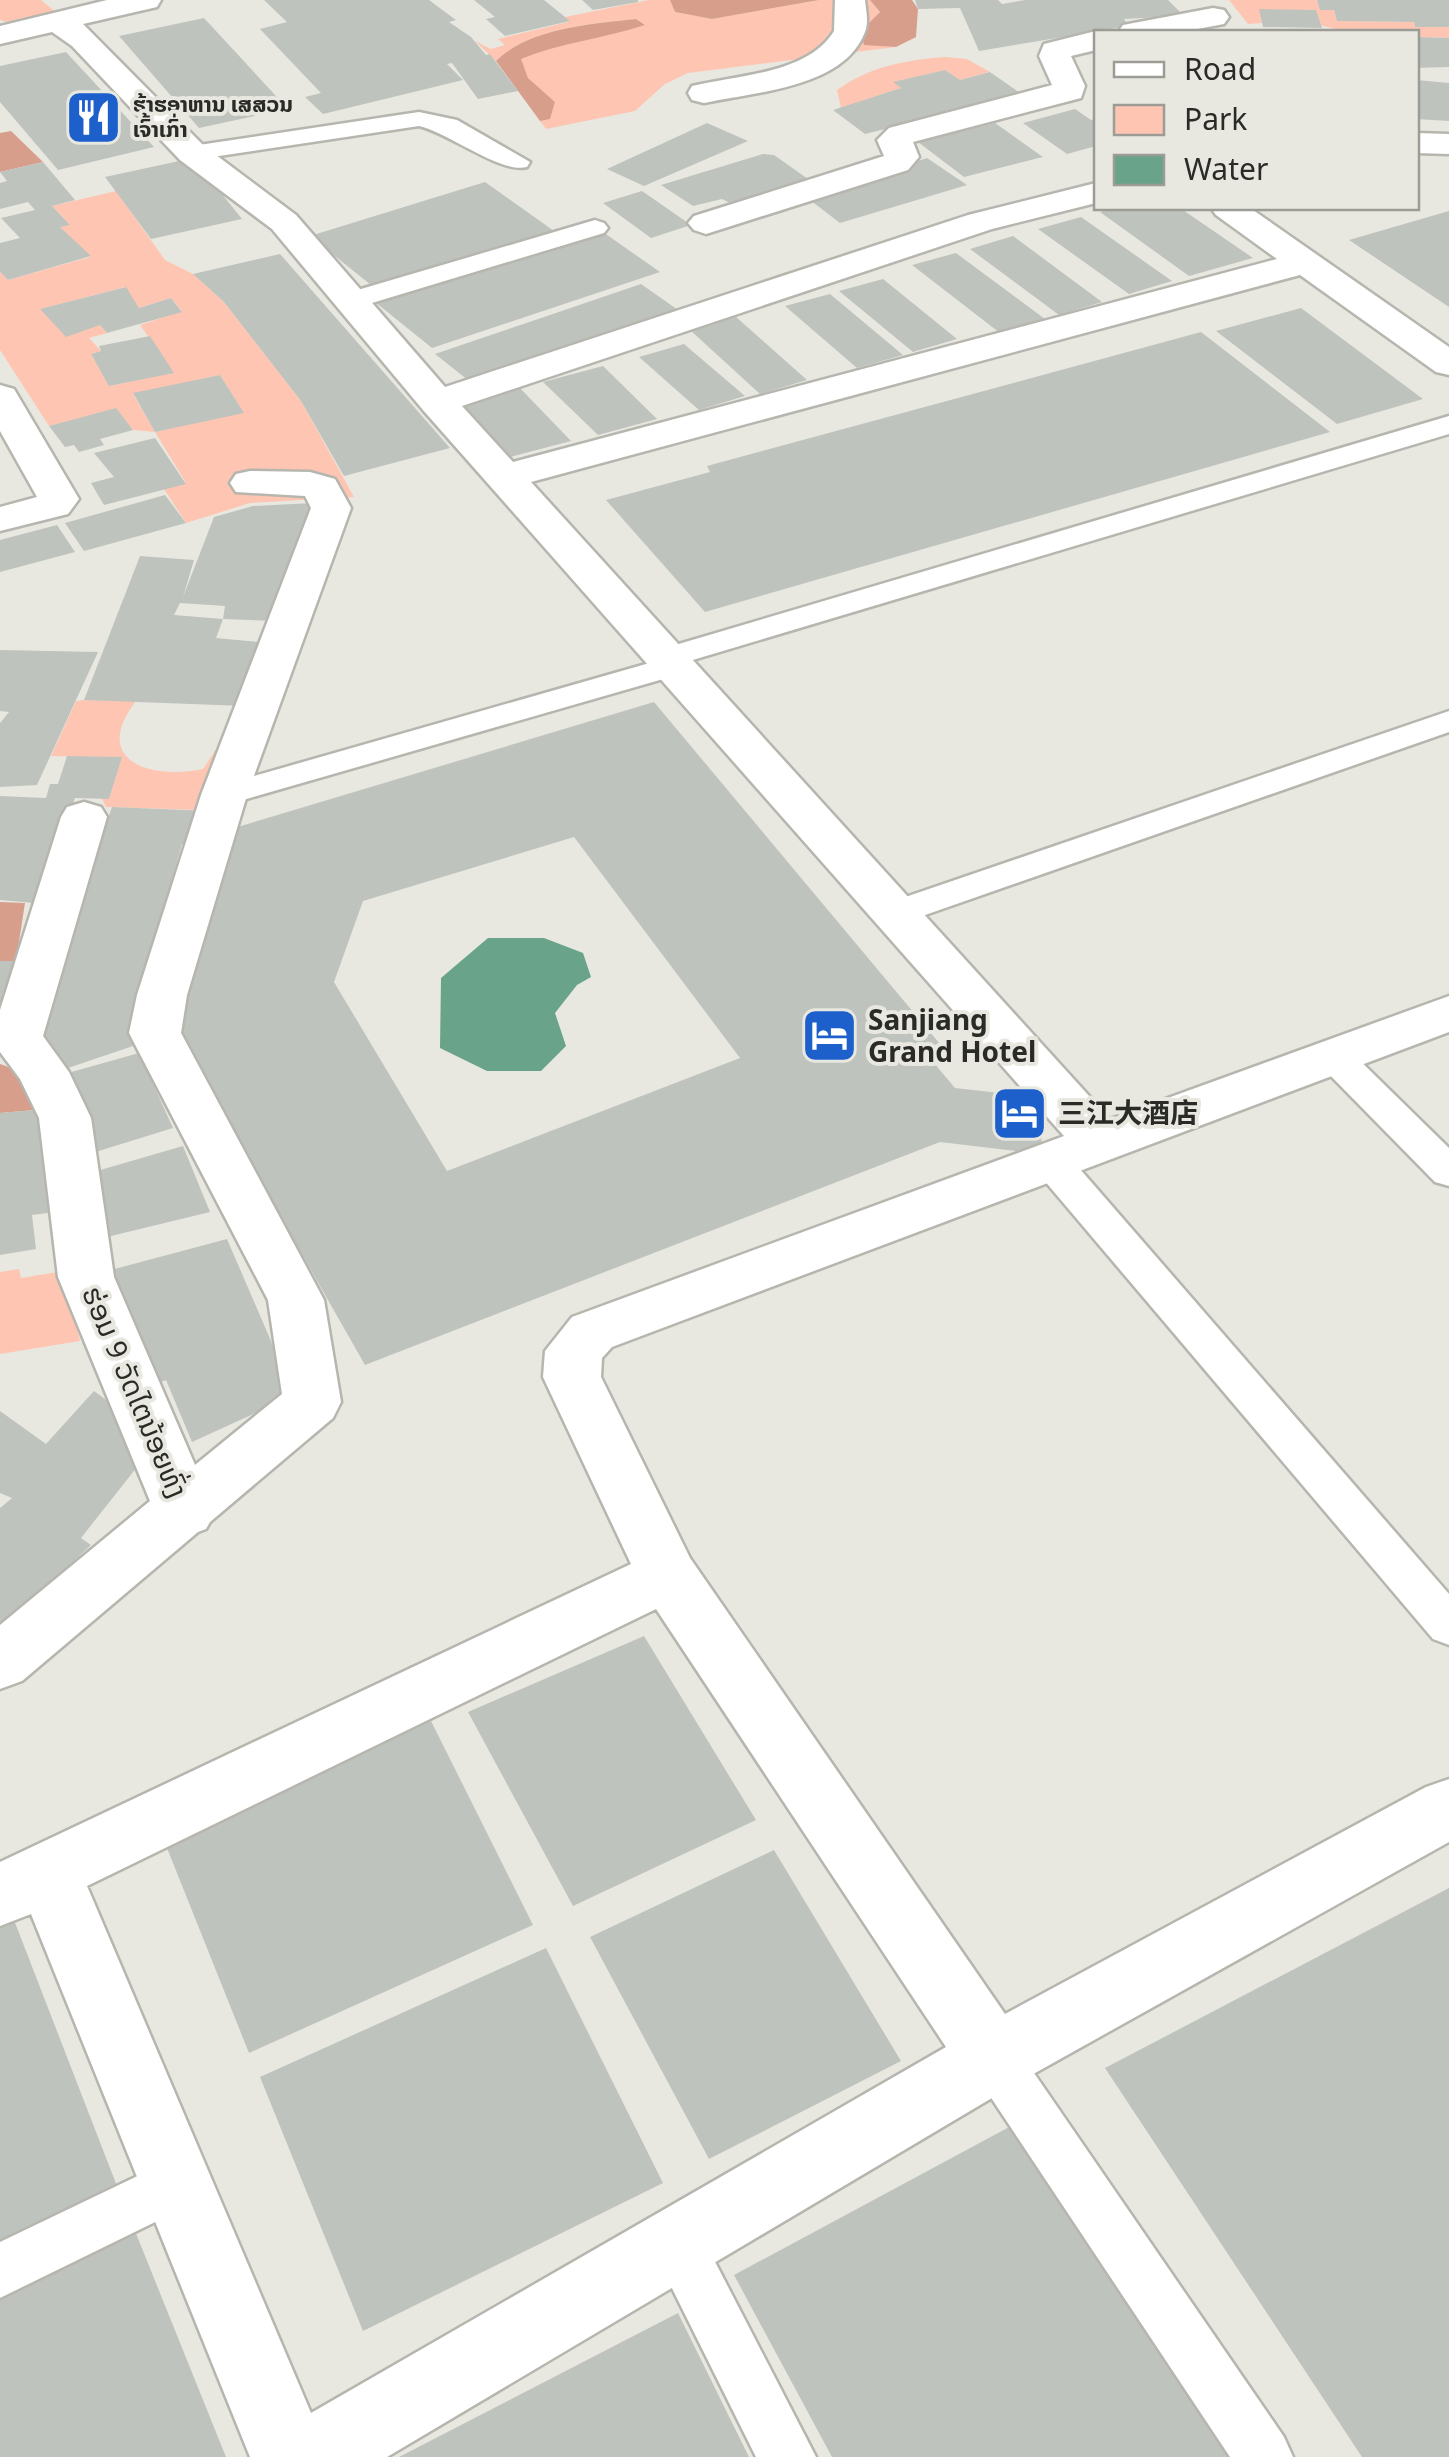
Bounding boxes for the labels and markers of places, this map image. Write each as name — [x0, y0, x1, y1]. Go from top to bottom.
restaurant icon: ຮ້າຮອາຫານ ເສສວນ ເຈົ້າເກົ່າ — [64, 87, 124, 147]
place label: ຮ້າຮອາຫານ ເສສວນ ເຈົ້າເກົ່າ — [133, 88, 293, 143]
place label: Sanjiang Grand Hotel — [868, 1000, 1036, 1070]
hotel icon: Sanjiang Grand Hotel — [799, 1006, 859, 1066]
hotel icon: 三江大酒店 — [989, 1083, 1049, 1143]
place label: 三江大酒店 — [1058, 1093, 1198, 1131]

